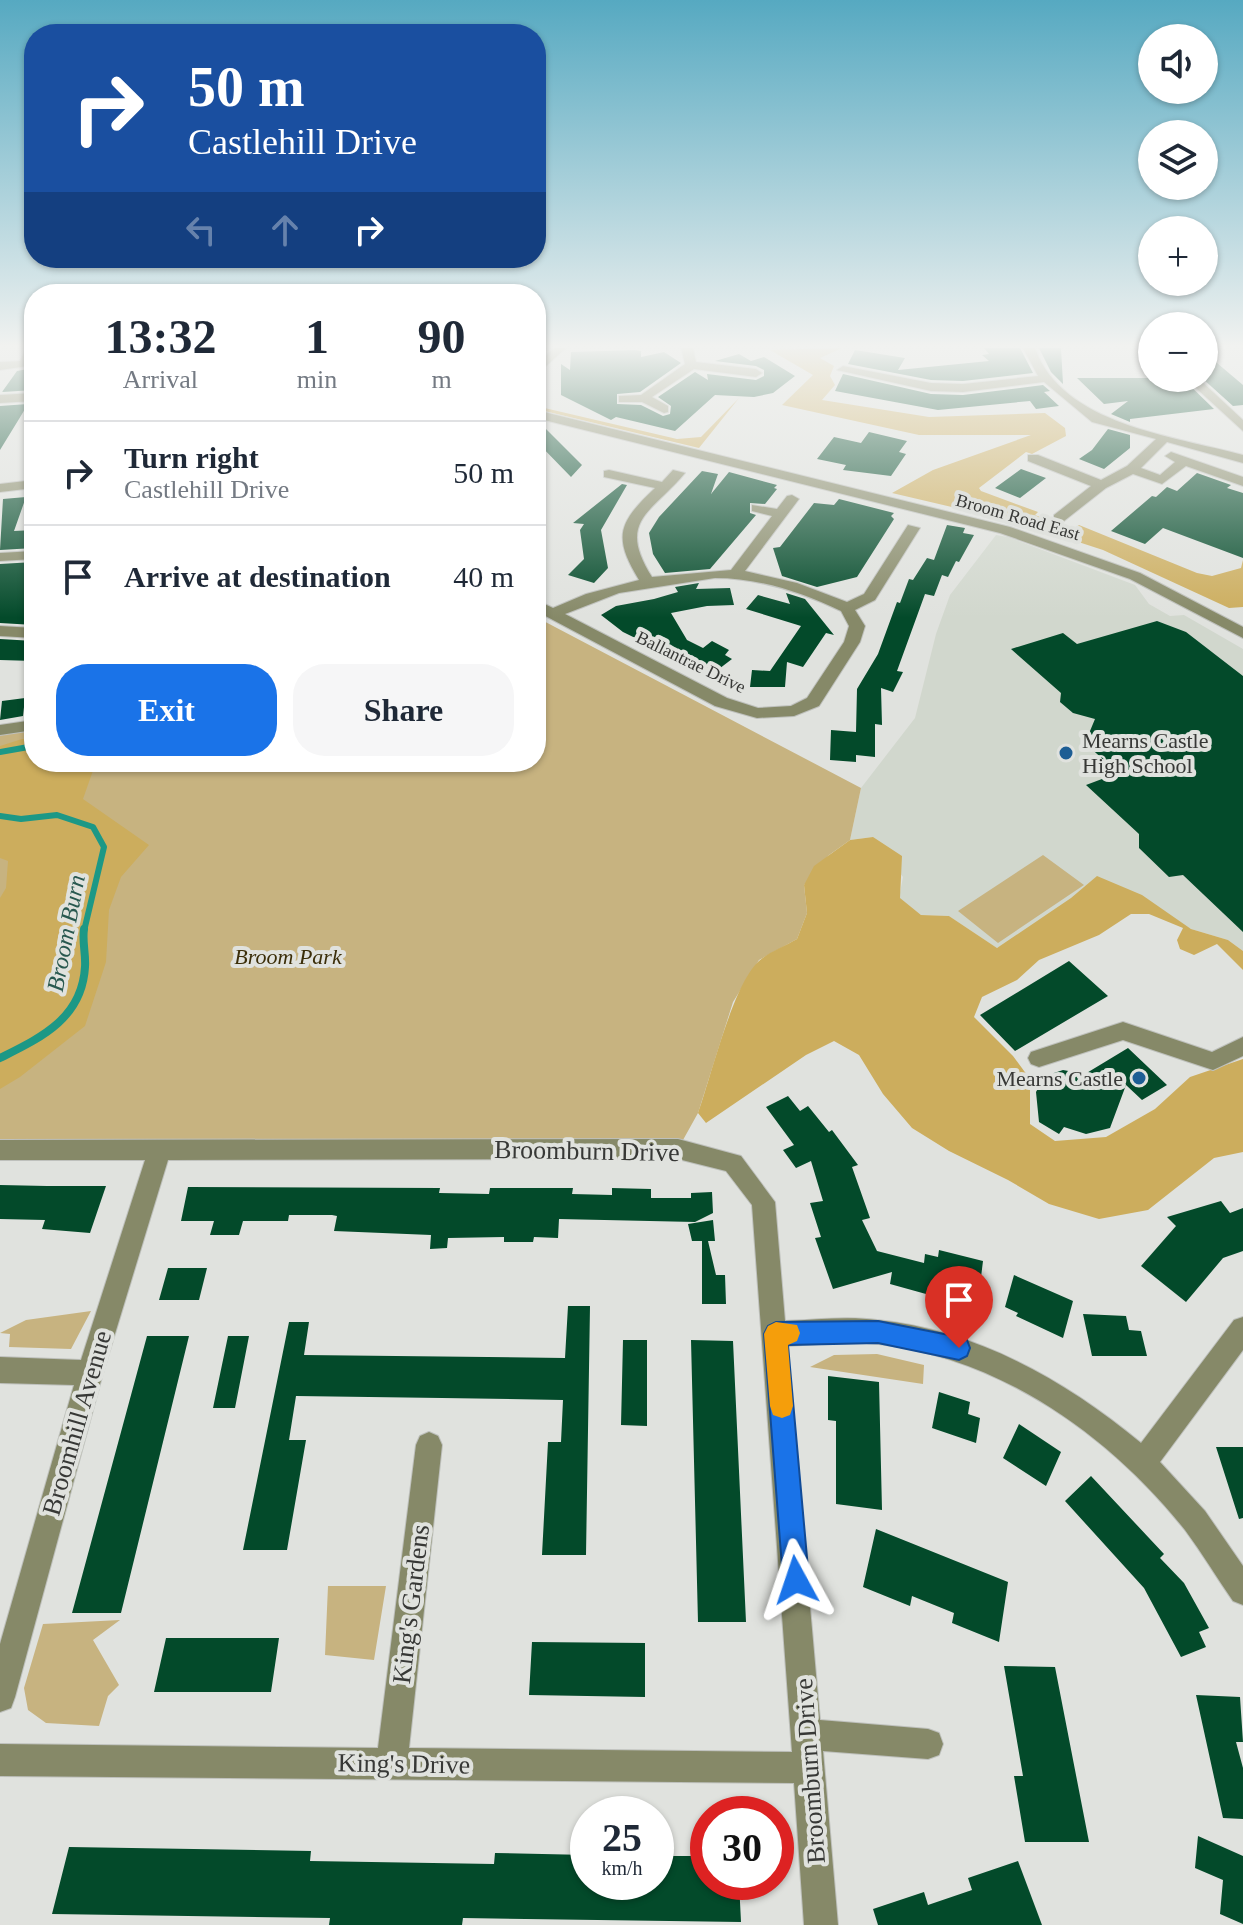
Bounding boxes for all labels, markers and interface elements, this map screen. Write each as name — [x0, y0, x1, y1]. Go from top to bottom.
map controls — [1138, 24, 1218, 392]
button: sound — [1138, 24, 1218, 104]
icon: right — [56, 56, 160, 160]
text: 50 m — [188, 56, 305, 118]
button: layers — [1138, 120, 1218, 200]
text: Castlehill Drive — [188, 122, 417, 162]
icon: left — [179, 208, 223, 252]
icon: ahead — [263, 208, 307, 252]
icon: right — [347, 208, 391, 252]
button: + — [1138, 216, 1218, 296]
text: 13:32 — [104, 310, 216, 363]
text: 1 — [305, 310, 329, 363]
text: 90 — [418, 310, 466, 363]
button: − — [1138, 312, 1218, 392]
text: Arrival — [123, 365, 198, 394]
text: min — [297, 365, 337, 394]
text: m — [431, 365, 452, 394]
text: Turn right — [124, 441, 259, 474]
icon: right — [56, 451, 100, 495]
text: 50 m — [453, 456, 514, 489]
text: Castlehill Drive — [124, 475, 289, 504]
street label: Broom Road East — [954, 490, 1082, 544]
icon: arrive — [56, 555, 100, 599]
text: Arrive at destination — [124, 560, 391, 593]
text: 40 m — [453, 560, 514, 593]
street label: Ballantrae Drive — [633, 627, 749, 697]
button: Exit — [56, 664, 277, 756]
button: Share — [293, 664, 514, 756]
place label: Mearns Castle High School — [1082, 728, 1208, 778]
marker: Mearns Castle High School — [1057, 744, 1075, 762]
water label: Broom Burn — [42, 872, 90, 994]
park label: Broom Park — [234, 944, 343, 969]
place label: Mearns Castle — [997, 1066, 1123, 1091]
marker: Mearns Castle — [1130, 1069, 1148, 1087]
street label: Broomburn Drive — [494, 1135, 680, 1167]
pin — [925, 1266, 993, 1348]
icon: arrive — [937, 1278, 981, 1322]
street label: Broomhill Avenue — [37, 1327, 117, 1519]
street label: King's Gardens — [387, 1523, 435, 1685]
position arrow — [754, 1538, 838, 1622]
street label: Broomburn Drive — [789, 1677, 831, 1865]
street label: King's Drive — [337, 1748, 471, 1780]
speed limit sign: 30 — [690, 1796, 794, 1900]
text: 25 — [602, 1815, 642, 1860]
text: km/h — [601, 1857, 643, 1879]

